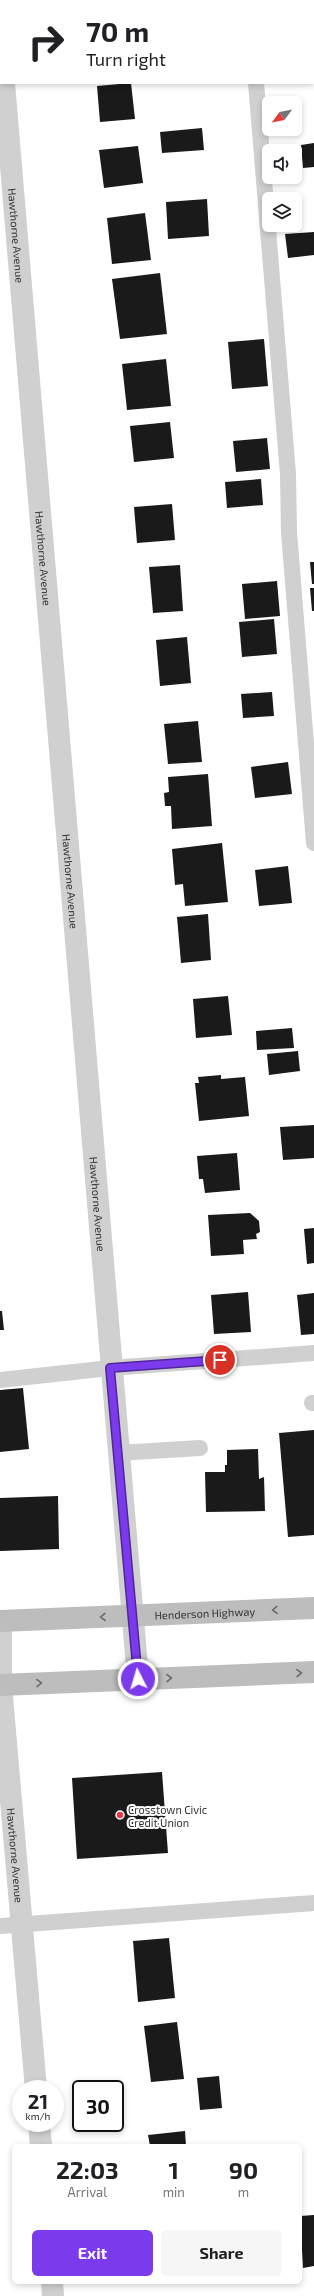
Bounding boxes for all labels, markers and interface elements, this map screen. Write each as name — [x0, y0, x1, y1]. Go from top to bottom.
text: 70 m — [86, 14, 149, 48]
icon: right — [20, 16, 72, 68]
text: Turn right — [86, 48, 166, 70]
north arrow — [262, 96, 302, 136]
map controls — [262, 96, 302, 232]
button: sound — [262, 144, 302, 184]
street label: Hawthorne Avenue — [6, 187, 27, 284]
button: layers — [262, 192, 302, 232]
street label: Hawthorne Avenue — [33, 510, 54, 606]
street label: Hawthorne Avenue — [61, 833, 81, 929]
street label: Hawthorne Avenue — [88, 1156, 109, 1252]
pin — [203, 1343, 237, 1377]
icon: arrive — [209, 1349, 231, 1371]
street label: Henderson Highway — [154, 1604, 256, 1621]
one-way arrow — [272, 1605, 278, 1614]
one-way arrow — [100, 1613, 106, 1622]
position arrow — [117, 1658, 159, 1700]
one-way arrow — [296, 1669, 302, 1677]
one-way arrow — [166, 1674, 172, 1682]
one-way arrow — [36, 1679, 42, 1688]
place label: Crosstown Civic Credit Union — [128, 1803, 207, 1829]
street label: Hawthorne Avenue — [5, 1807, 26, 1903]
marker: Crosstown Civic Credit Union — [115, 1810, 125, 1820]
speed limit sign: 30 — [72, 2080, 124, 2132]
text: 21 — [28, 2089, 48, 2113]
text: km/h — [26, 2110, 50, 2122]
text: 22:03 — [56, 2155, 119, 2184]
text: 1 — [169, 2155, 179, 2184]
text: 90 — [229, 2155, 258, 2184]
text: Arrival — [68, 2184, 107, 2200]
text: min — [163, 2184, 185, 2200]
text: m — [238, 2184, 249, 2200]
button: Exit — [32, 2230, 153, 2276]
button: Share — [161, 2230, 282, 2276]

